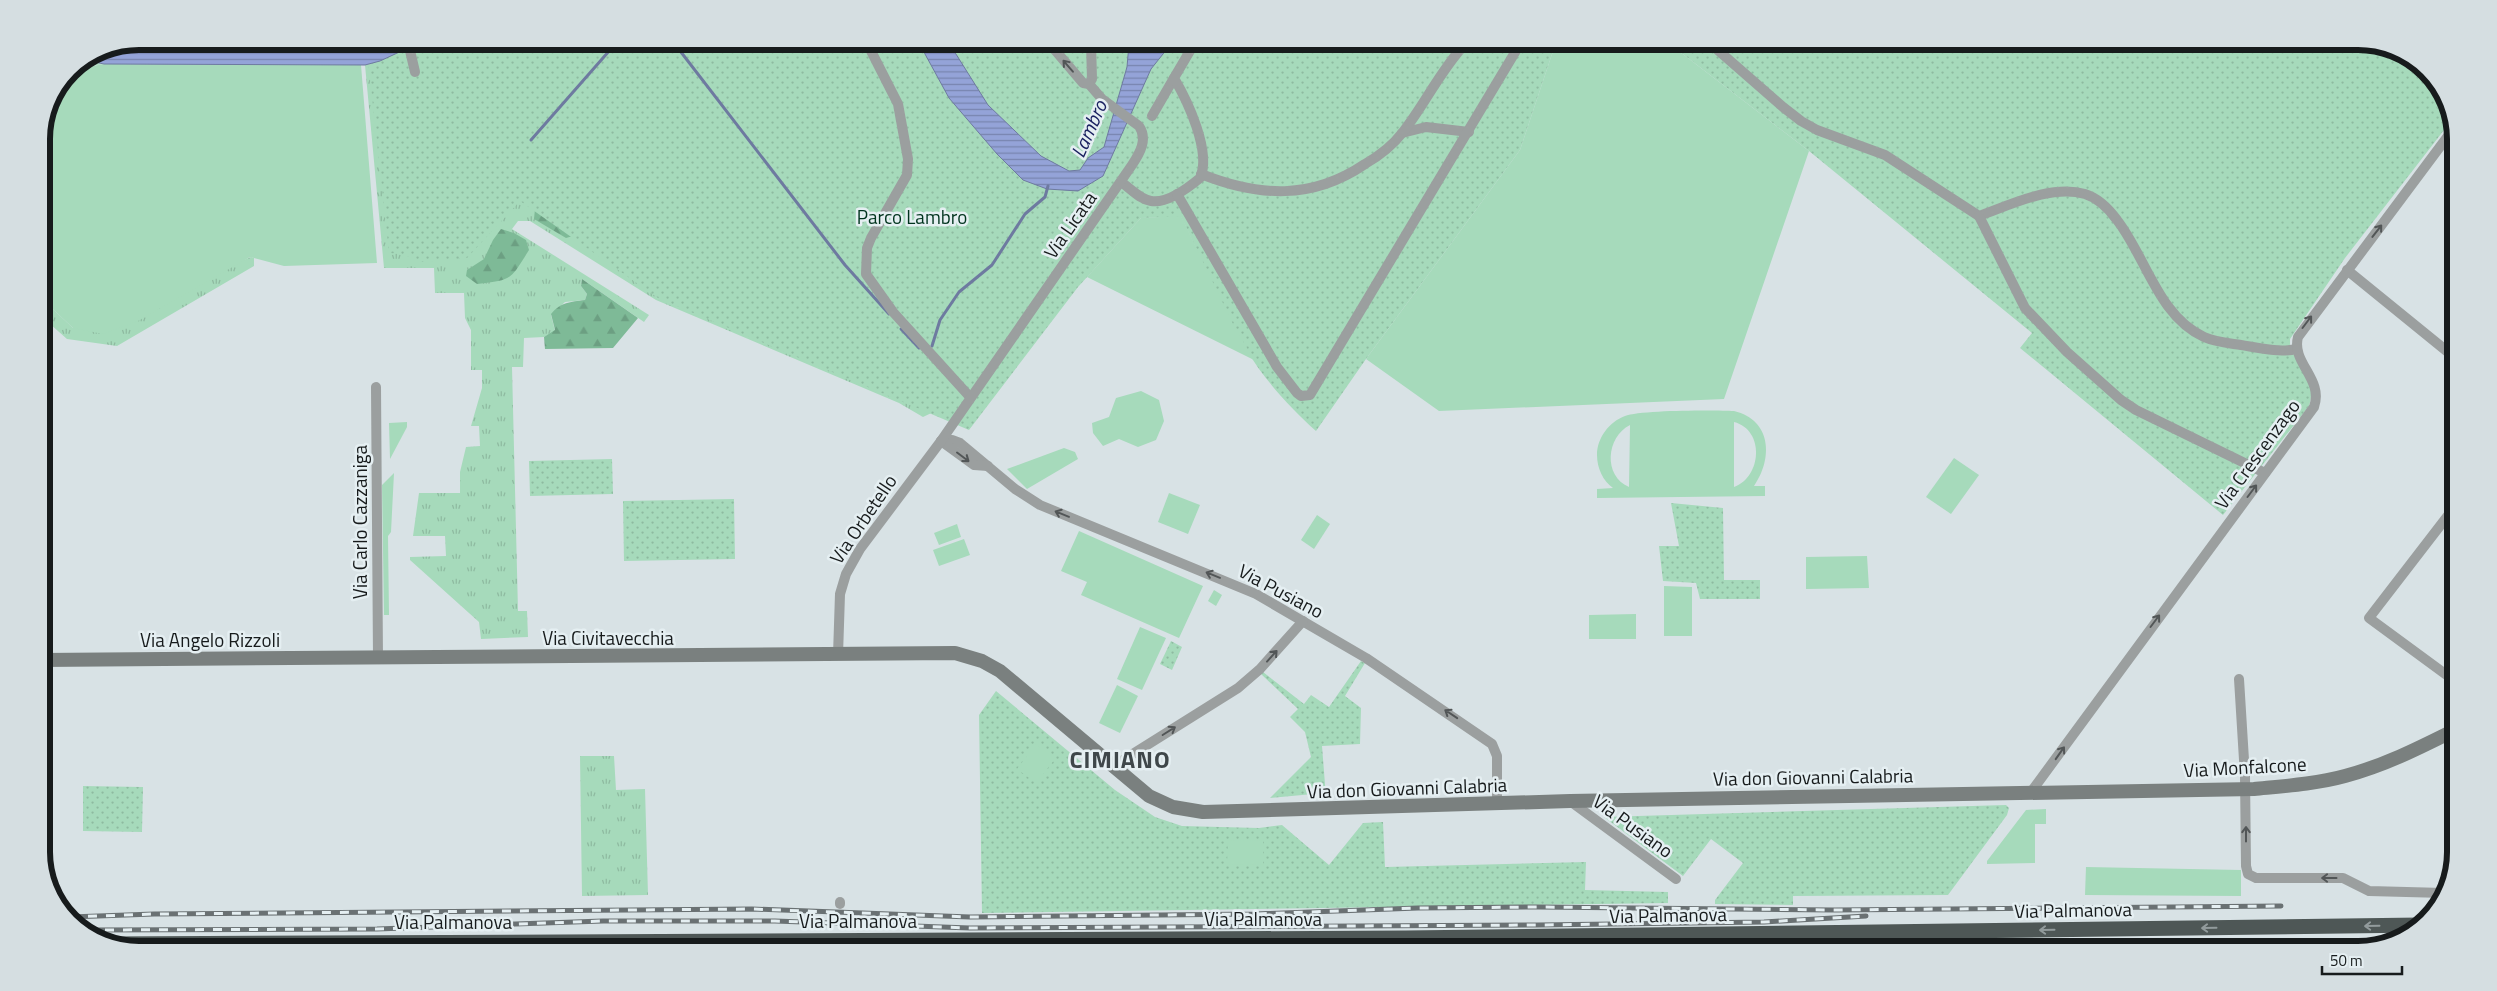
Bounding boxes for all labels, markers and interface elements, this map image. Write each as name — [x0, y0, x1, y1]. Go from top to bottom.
one-way arrow — [1062, 59, 1073, 72]
water label: Lambro — [1062, 94, 1115, 162]
street label: Via Licata — [1036, 185, 1104, 264]
park label: Parco Lambro — [857, 202, 967, 231]
one-way arrow — [2372, 225, 2383, 238]
one-way arrow — [2302, 316, 2313, 329]
street label: Via Crescenzago — [2207, 393, 2307, 515]
street label: Via Carlo Cazzaniga — [345, 444, 374, 599]
one-way arrow — [956, 452, 970, 462]
street label: Via Orbetello — [822, 468, 903, 569]
one-way arrow — [2247, 484, 2257, 498]
one-way arrow — [1055, 509, 1070, 519]
street label: Via Pusiano — [1233, 556, 1329, 625]
one-way arrow — [1206, 570, 1221, 580]
one-way arrow — [2150, 614, 2160, 628]
street label: Via Civitavecchia — [542, 623, 674, 652]
street label: Via Angelo Rizzoli — [140, 625, 280, 654]
one-way arrow — [1266, 649, 1277, 662]
one-way arrow — [1444, 709, 1458, 719]
one-way arrow — [1161, 726, 1175, 736]
district label: CIMIANO — [1069, 741, 1171, 777]
one-way arrow — [2054, 747, 2065, 760]
street label: Via Monfalcone — [2183, 749, 2307, 784]
street label: Via don Giovanni Calabria — [1713, 760, 1914, 793]
street label: Via don Giovanni Calabria — [1306, 769, 1508, 805]
street label: Via Pusiano — [1587, 787, 1679, 865]
one-way arrow — [2241, 826, 2251, 842]
one-way arrow — [2321, 873, 2337, 883]
street label: Via Palmanova — [2014, 894, 2133, 925]
street label: Via Palmanova — [1609, 899, 1728, 930]
street label: Via Palmanova — [1204, 904, 1322, 933]
street label: Via Palmanova — [799, 906, 917, 935]
street label: Via Palmanova — [394, 907, 512, 936]
one-way arrow — [2364, 921, 2380, 931]
one-way arrow — [2201, 923, 2218, 933]
one-way arrow — [2039, 925, 2055, 935]
scale bar — [2322, 944, 2402, 976]
text: 50 m — [2330, 949, 2363, 972]

